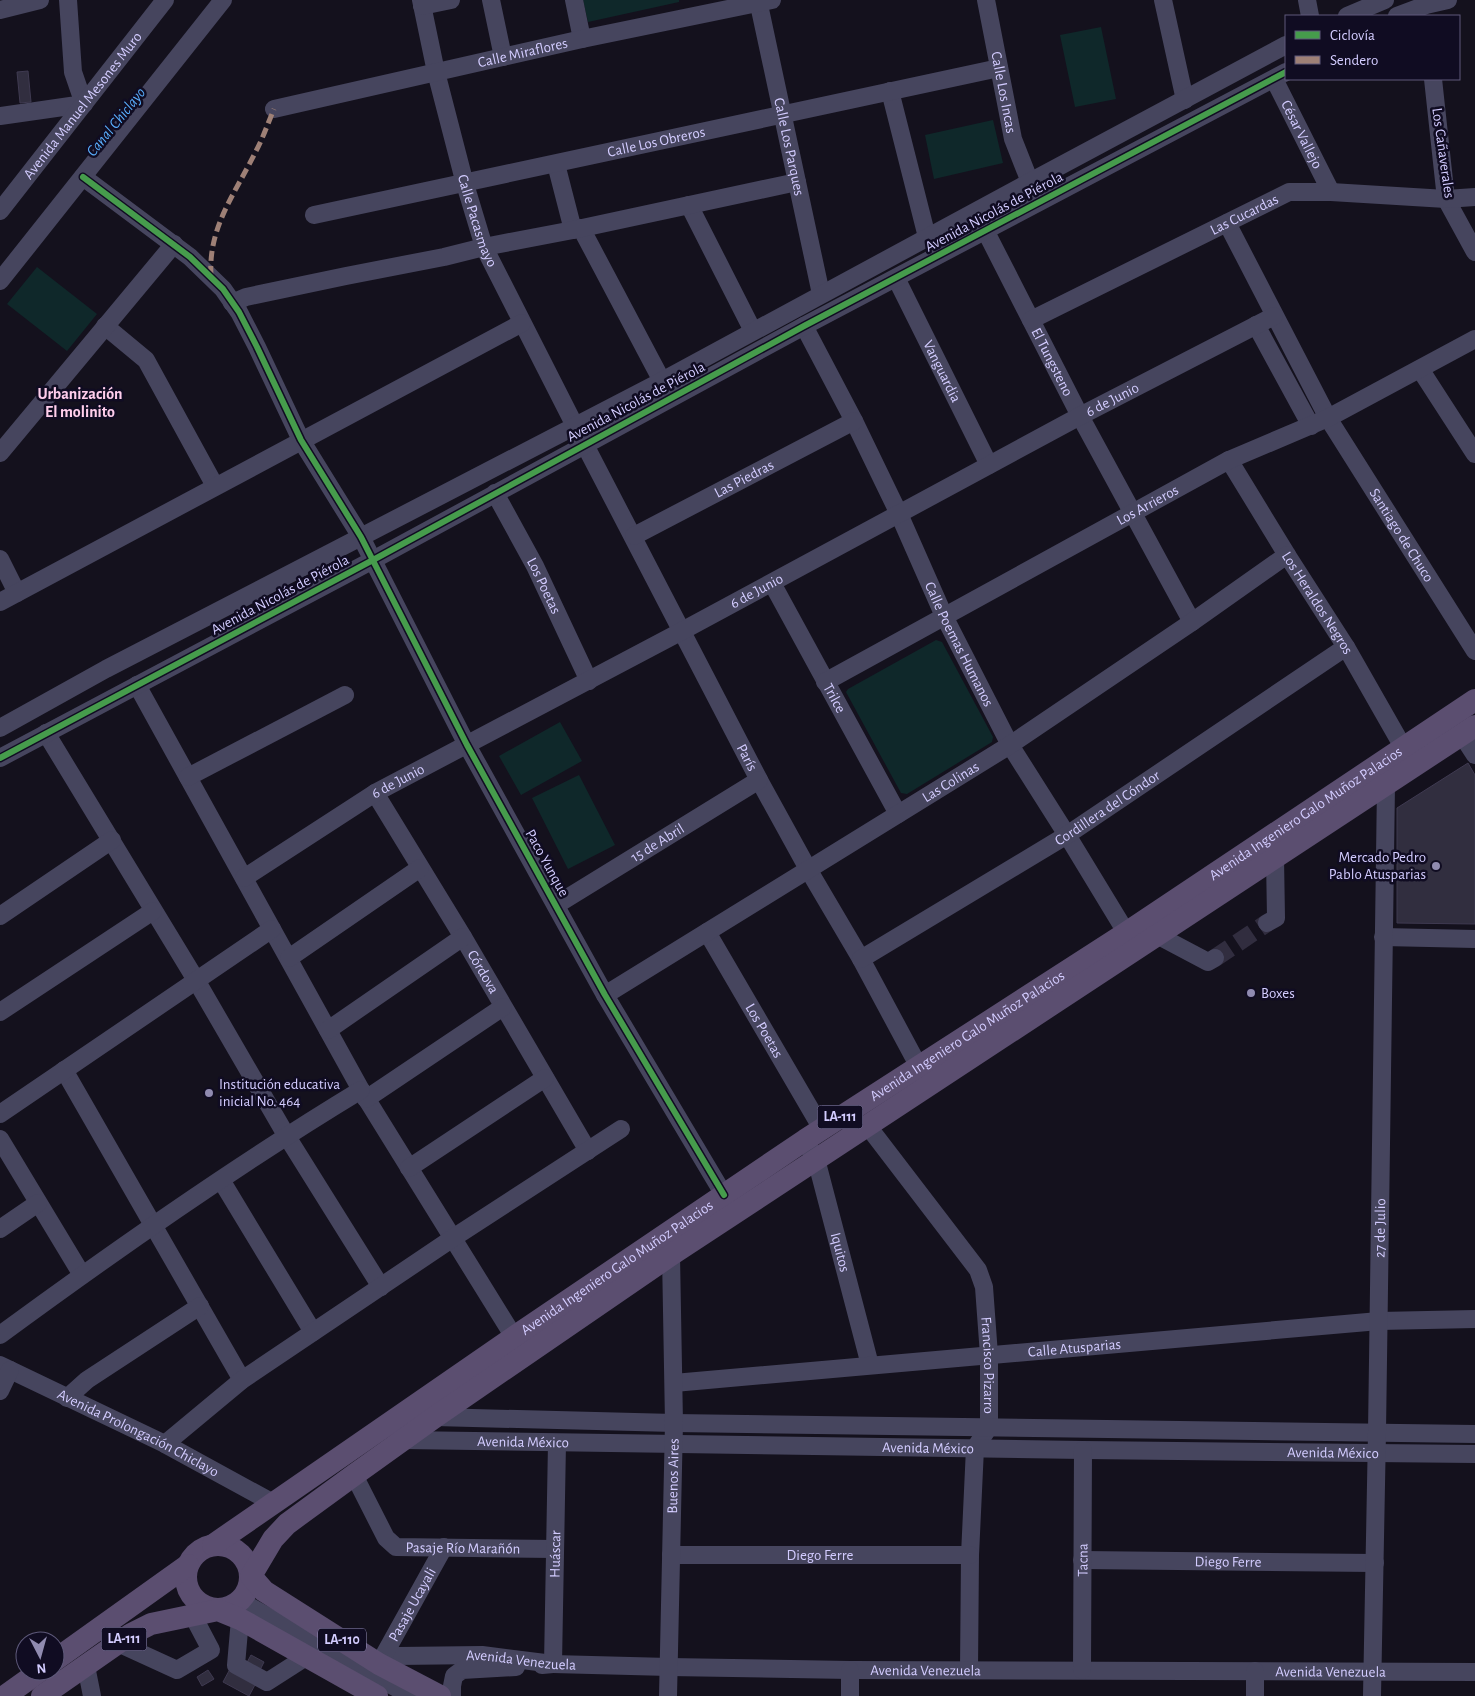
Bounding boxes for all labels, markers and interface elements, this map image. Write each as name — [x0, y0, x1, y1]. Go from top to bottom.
legend — [1285, 15, 1460, 80]
text: Ciclovía — [1330, 28, 1375, 43]
street label: Avenida Manuel Mesones Muro — [20, 29, 145, 182]
street label: Calle Miraflores — [476, 35, 569, 70]
street label: Calle Los Incas — [989, 50, 1019, 134]
text: Sendero — [1330, 53, 1378, 68]
water label: Canal Chiclayo — [84, 84, 149, 159]
street label: Calle Los Parques — [772, 96, 807, 197]
street label: César Vallejo — [1278, 98, 1325, 171]
street label: Los Cañaverales — [1429, 107, 1457, 199]
street label: Calle Los Obreros — [606, 124, 707, 159]
street label: Avenida Nicolás de Piérola — [922, 169, 1066, 255]
street label: Calle Pacasmayo — [455, 173, 500, 269]
street label: Las Cucardas — [1208, 191, 1281, 237]
street label: El Tungsteno — [1029, 325, 1076, 398]
street label: Vanguardia — [921, 338, 964, 405]
street label: Avenida Nicolás de Piérola — [564, 359, 708, 445]
street label: 6 de Junio — [1083, 379, 1141, 419]
district label: Urbanización El molinito — [37, 386, 123, 420]
street label: Las Piedras — [712, 457, 776, 500]
street label: Los Arrieros — [1114, 482, 1181, 528]
street label: Santiago de Chuco — [1367, 486, 1437, 584]
street label: Los Heraldos Negros — [1279, 549, 1356, 657]
street label: Avenida Nicolás de Piérola — [208, 552, 352, 638]
street label: Los Poetas — [524, 555, 564, 616]
street label: 6 de Junio — [728, 570, 785, 611]
street label: Calle Poemas Humanos — [922, 579, 996, 709]
street label: Trilce — [821, 681, 849, 715]
street label: París — [734, 741, 760, 773]
street label: Avenida Ingeniero Galo Muñoz Palacios — [1206, 744, 1405, 883]
street label: Las Colinas — [919, 759, 982, 805]
street label: 6 de Junio — [369, 761, 427, 801]
street label: Cordillera del Cóndor — [1052, 767, 1162, 848]
street label: 15 de Abril — [628, 821, 687, 865]
street label: Paco Yunque — [522, 827, 572, 899]
place label: Mercado Pedro Pablo Atusparias — [1329, 850, 1426, 882]
marker: Mercado Pedro Pablo Atusparias — [1430, 860, 1442, 872]
street label: Córdova — [465, 947, 502, 996]
street label: Avenida Ingeniero Galo Muñoz Palacios — [867, 967, 1067, 1104]
place label: Boxes — [1261, 986, 1295, 1001]
marker: Boxes — [1245, 987, 1257, 999]
street label: Los Poetas — [743, 1001, 786, 1060]
place label: Institución educativa inicial No. 464 — [219, 1077, 340, 1109]
marker: Institución educativa inicial No. 464 — [203, 1087, 215, 1099]
road number: LA-111 — [818, 1106, 862, 1128]
street label: Avenida Ingeniero Galo Muñoz Palacios — [518, 1197, 716, 1338]
street label: 27 de Julio — [1372, 1198, 1388, 1258]
street label: Iquitos — [828, 1231, 853, 1274]
street label: Francisco Pizarro — [979, 1316, 997, 1414]
street label: Calle Atusparias — [1027, 1336, 1122, 1359]
street label: Avenida Prolongación Chiclayo — [55, 1386, 222, 1480]
street label: Avenida México — [477, 1434, 569, 1450]
street label: Buenos Aires — [665, 1438, 681, 1514]
street label: Avenida México — [882, 1440, 974, 1456]
street label: Avenida México — [1287, 1445, 1379, 1461]
street label: Huáscar — [547, 1530, 563, 1578]
street label: Pasaje Río Marañón — [405, 1540, 520, 1556]
street label: Tacna — [1075, 1543, 1090, 1577]
street label: Diego Ferre — [787, 1548, 853, 1563]
street label: Diego Ferre — [1195, 1554, 1262, 1569]
street label: Pasaje Ucayali — [386, 1565, 439, 1644]
road number: LA-111 — [102, 1628, 146, 1650]
road number: LA-110 — [318, 1628, 366, 1652]
north arrow — [15, 1631, 65, 1681]
street label: Avenida Venezuela — [466, 1647, 576, 1672]
text: N — [36, 1660, 47, 1675]
street label: Avenida Venezuela — [870, 1663, 981, 1678]
street label: Avenida Venezuela — [1275, 1664, 1386, 1679]

